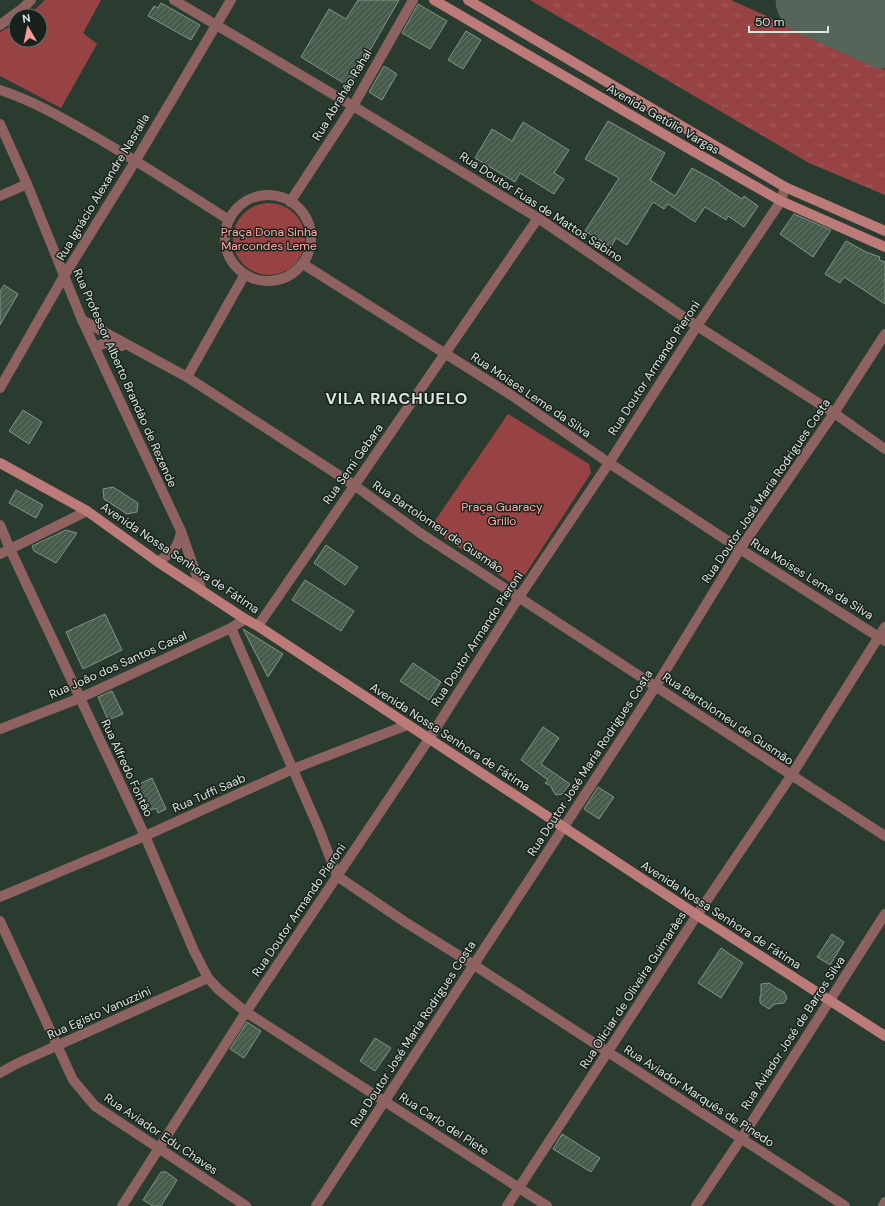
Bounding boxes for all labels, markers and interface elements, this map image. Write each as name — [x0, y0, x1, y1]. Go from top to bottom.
north arrow — [8, 8, 48, 48]
scale bar — [749, 8, 828, 34]
text: N — [21, 11, 31, 26]
text: 50 m — [755, 14, 784, 30]
street label: Rua Abrahão Rahal — [308, 47, 376, 143]
street label: Avenida Getúlio Vargas — [604, 80, 722, 158]
street label: Rua Ignácio Alexandre Nasralla — [53, 111, 153, 263]
street label: Rua Doutor Fuas de Mattos Sabino — [456, 148, 626, 266]
park label: Praça Dona Sinha Marcondes Leme — [221, 224, 317, 254]
street label: Rua Professor Alberto Brandão de Rezende — [69, 266, 181, 490]
street label: Rua Doutor Armando Pieroni — [604, 298, 704, 438]
street label: Rua Moises Leme da Silva — [468, 349, 594, 441]
district label: VILA RIACHUELO — [326, 388, 468, 409]
street label: Rua Doutor José Maria Rodrigues Costa — [698, 396, 834, 586]
street label: Rua Semi Gebara — [319, 420, 387, 508]
street label: Rua Bartolomeu de Gusmão — [369, 477, 507, 577]
street label: Avenida Nossa Senhora de Fátima — [98, 499, 262, 617]
park label: Praça Guaracy Grillo — [461, 499, 543, 529]
street label: Rua Moises Leme da Silva — [748, 535, 876, 623]
street label: Rua Doutor Armando Pieroni — [427, 569, 527, 709]
street label: Rua João dos Santos Casal — [47, 627, 189, 703]
street label: Rua Doutor José Maria Rodrigues Costa — [524, 667, 656, 859]
street label: Rua Bartolomeu de Gusmão — [659, 669, 797, 769]
street label: Avenida Nossa Senhora de Fátima — [367, 679, 533, 795]
street label: Rua Alfredo Fontão — [97, 717, 157, 819]
street label: Rua Tuffi Saab — [170, 770, 248, 816]
street label: Rua Doutor Armando Pieroni — [248, 840, 350, 980]
street label: Avenida Nossa Senhora de Fátima — [638, 857, 804, 973]
street label: Rua Oliciar de Oliveira Guimarães — [576, 908, 690, 1072]
street label: Rua Doutor José Maria Rodrigues Costa — [347, 938, 479, 1130]
street label: Rua Aviador José de Barros Silva — [737, 953, 849, 1113]
street label: Rua Egisto Vanuzzini — [45, 983, 154, 1043]
street label: Rua Aviador Marquês de Pinedo — [621, 1041, 777, 1151]
street label: Rua Carlo del Plete — [396, 1089, 492, 1159]
street label: Rua Aviador Edu Chaves — [101, 1090, 221, 1178]

